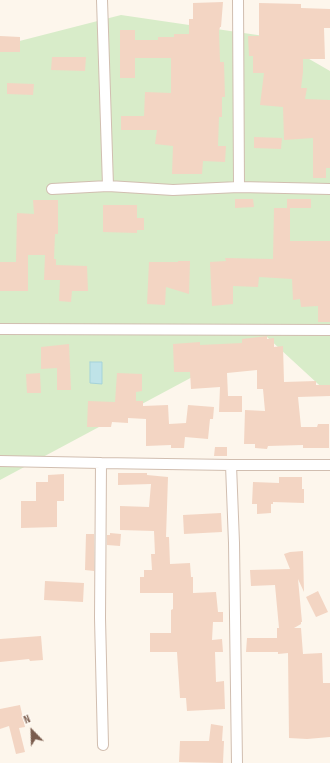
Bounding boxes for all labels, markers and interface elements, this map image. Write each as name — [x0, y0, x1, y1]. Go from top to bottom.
north arrow — [12, 711, 52, 751]
text: N — [22, 712, 32, 727]

